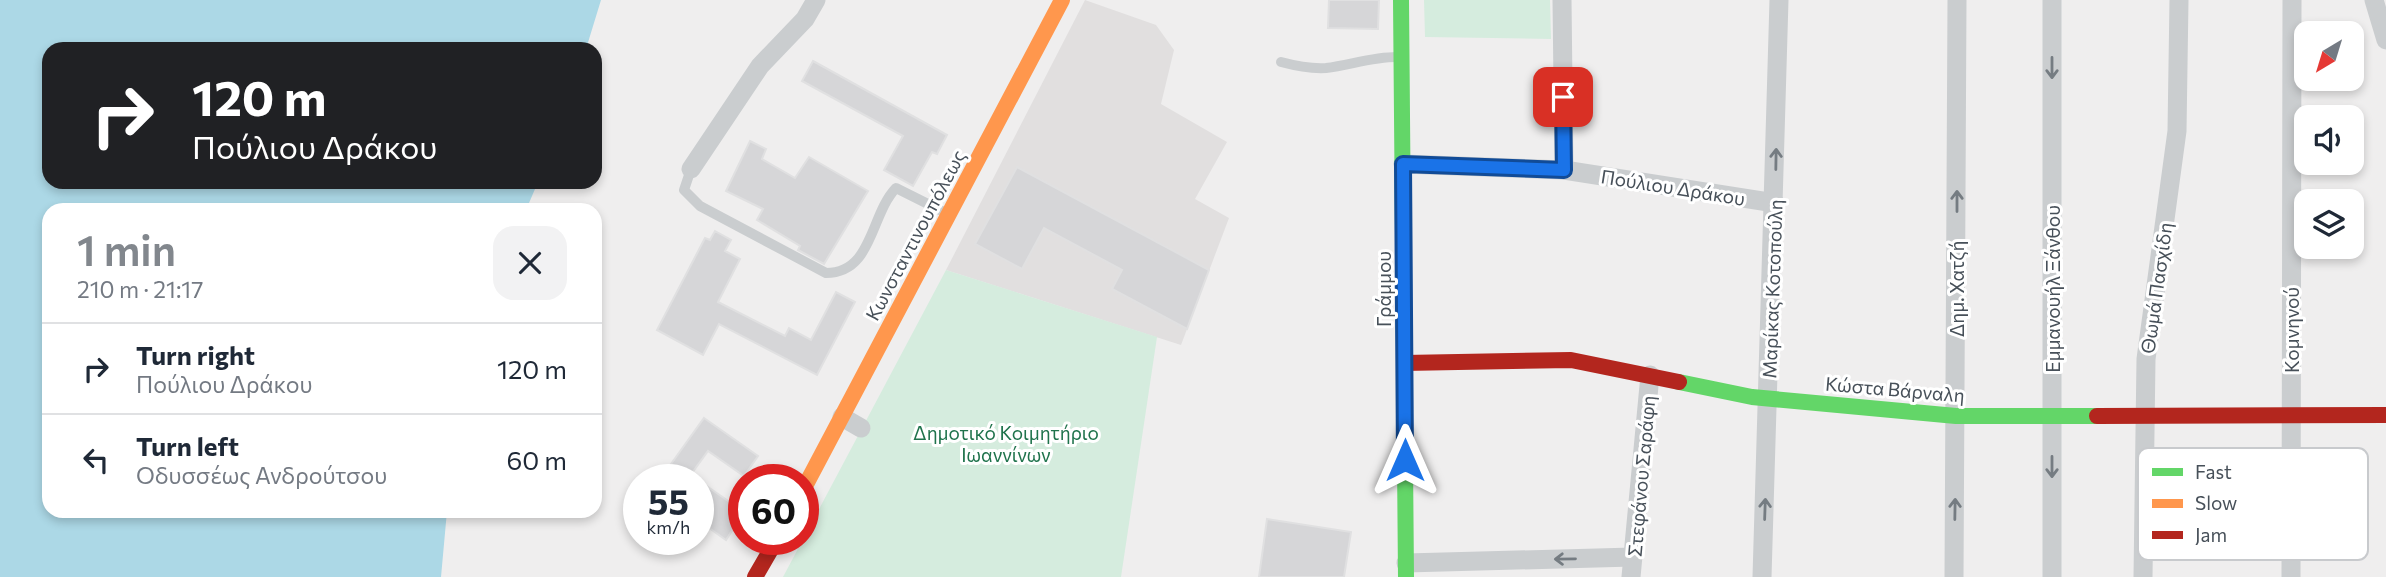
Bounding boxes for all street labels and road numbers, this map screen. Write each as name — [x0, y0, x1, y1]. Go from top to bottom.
street label: Κωνσταντινουπόλεως — [860, 146, 970, 324]
street label: Πούλιου Δράκου — [1599, 164, 1747, 210]
street label: Μαρίκας Κοτοπούλη — [1757, 199, 1787, 379]
street label: Εμμανουήλ Ξάνθου — [2041, 205, 2064, 373]
street label: Θωμά Πασχίδη — [2135, 221, 2177, 355]
street label: Δημ. Χατζή — [1945, 241, 1968, 337]
street label: Γράμμου — [1372, 251, 1395, 327]
street label: Κομνηνού — [2280, 287, 2303, 373]
street label: Κώστα Βάρναλη — [1824, 371, 1966, 407]
street label: Στεφάνου Σαράφη — [1622, 394, 1660, 558]

